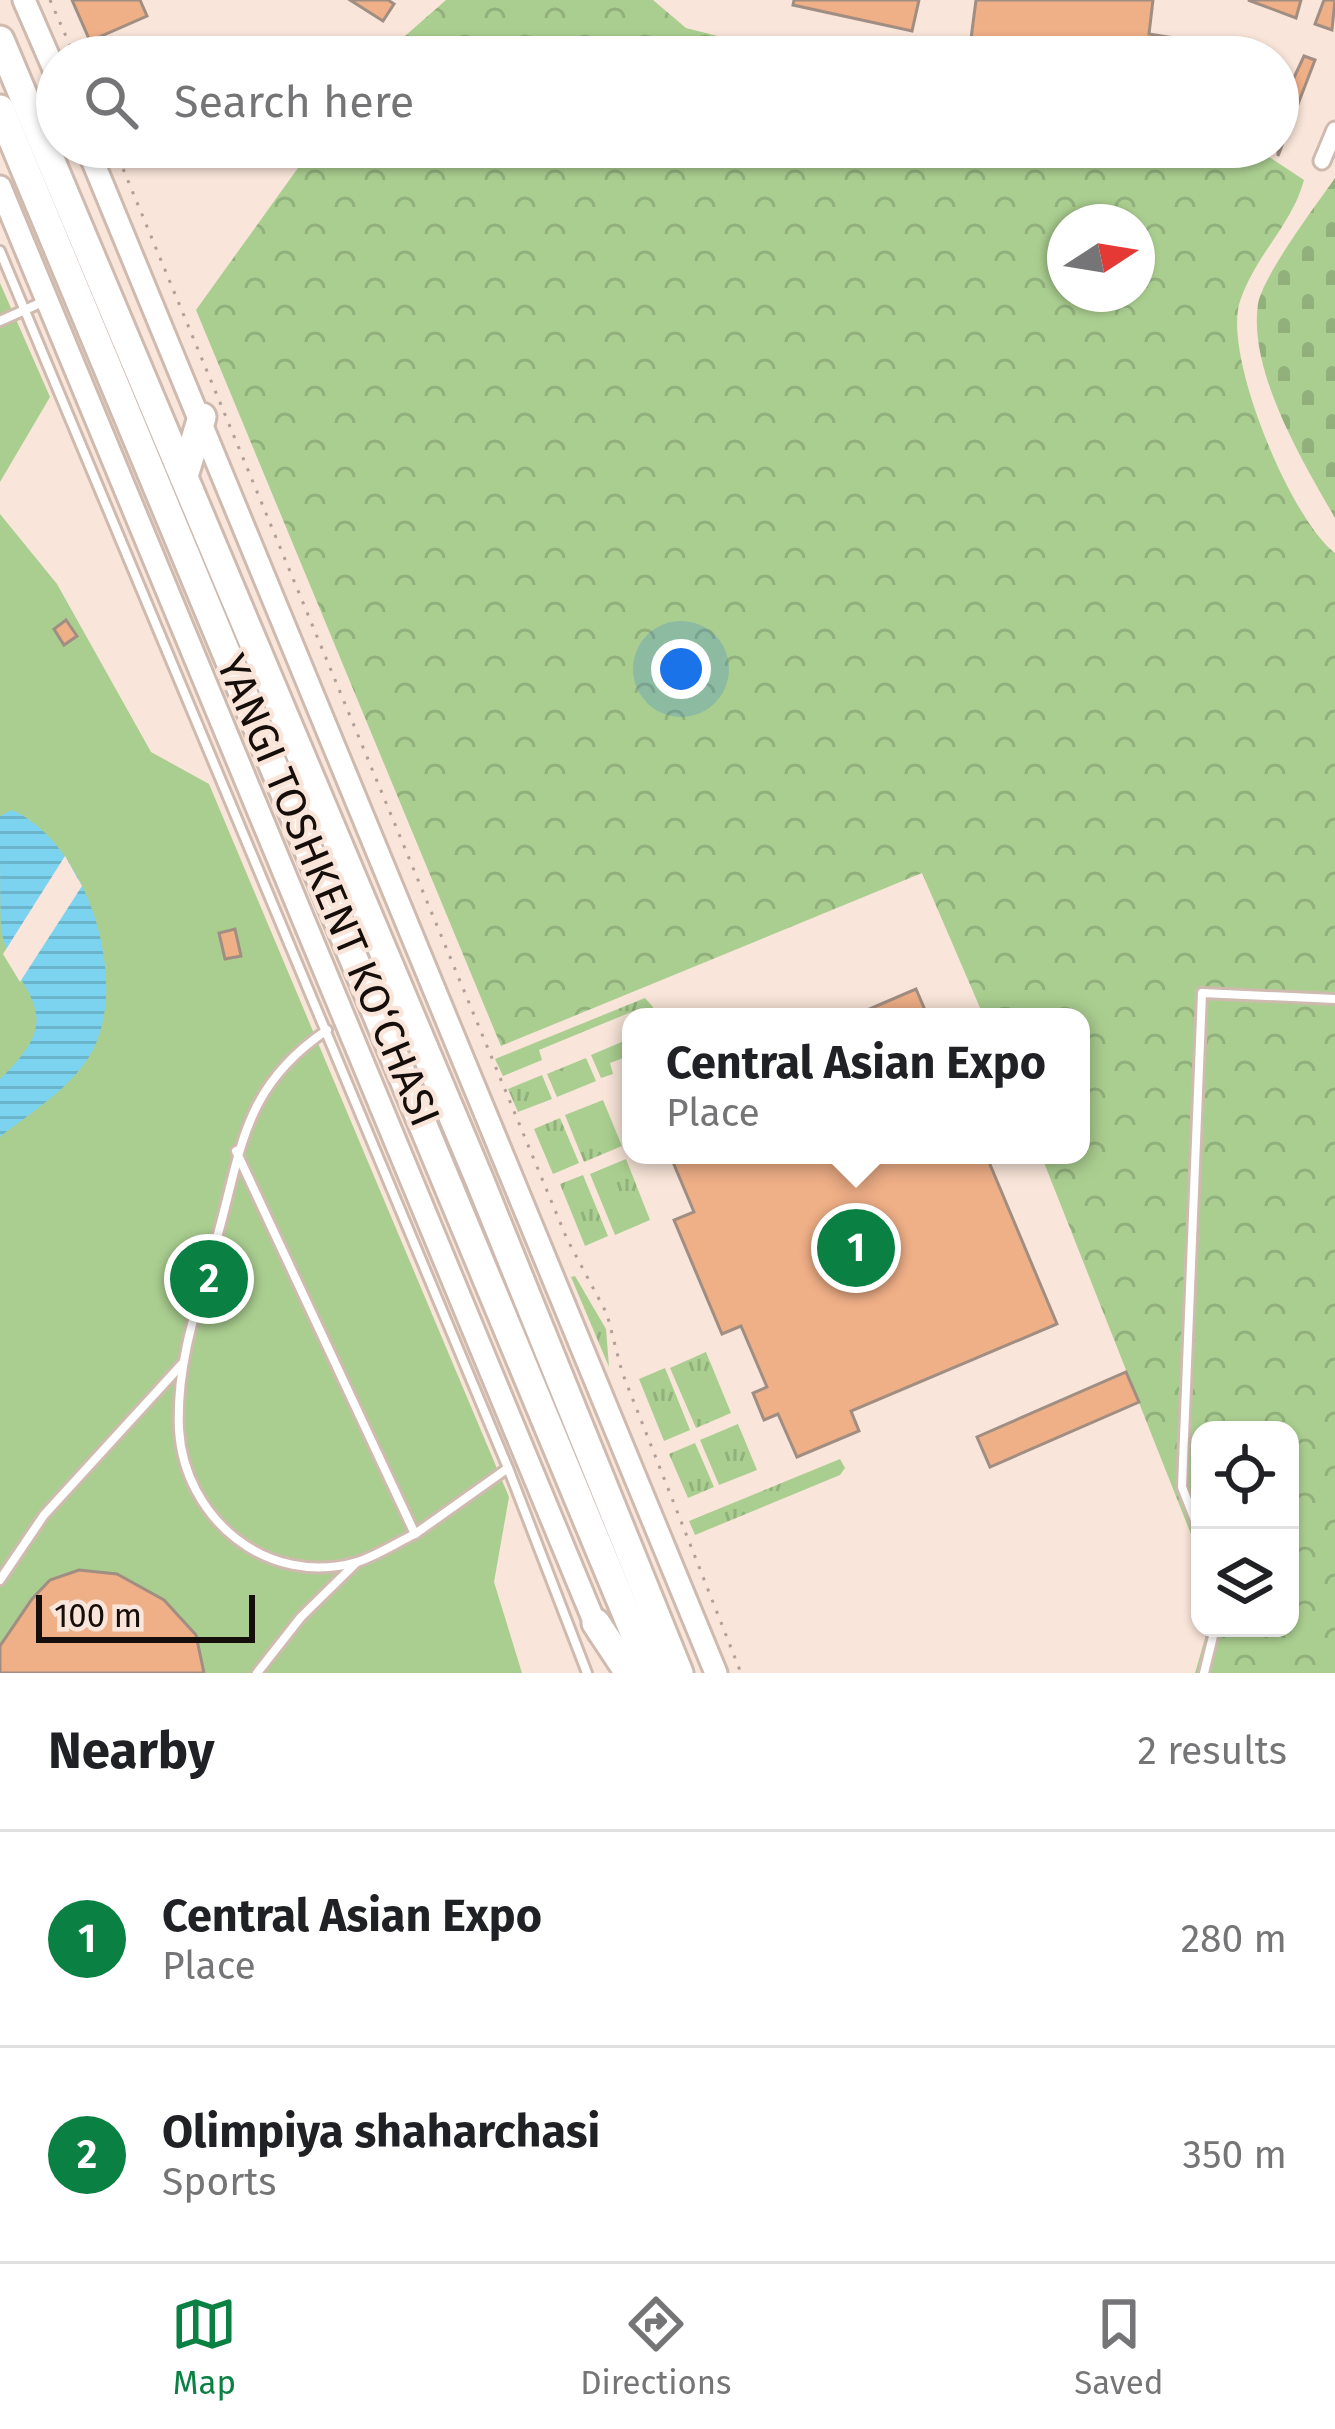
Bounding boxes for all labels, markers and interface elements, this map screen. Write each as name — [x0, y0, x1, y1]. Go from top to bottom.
search box — [36, 36, 1299, 168]
icon: search — [78, 69, 144, 135]
text: Search here — [174, 75, 414, 129]
north arrow — [1047, 204, 1155, 312]
your location — [651, 639, 711, 699]
street label: YANGI TOSHKENT KO‘CHASI — [206, 647, 450, 1134]
popup — [622, 1008, 1090, 1164]
text: Central Asian Expo — [666, 1036, 1046, 1090]
text: Place — [666, 1090, 760, 1136]
pin: 1 — [817, 1203, 895, 1293]
pin: 2 — [170, 1234, 248, 1324]
map controls — [1191, 1421, 1299, 1637]
button: locate — [1191, 1421, 1299, 1529]
button: layers — [1191, 1529, 1299, 1637]
scale bar — [36, 1589, 255, 1642]
text: 100 m — [54, 1596, 142, 1636]
text: Nearby — [48, 1720, 214, 1782]
text: 2 results — [1138, 1728, 1287, 1774]
text: Central Asian Expo — [162, 1889, 542, 1943]
text: 1 — [78, 1916, 96, 1962]
text: 280 m — [1181, 1916, 1287, 1962]
text: Place — [162, 1943, 256, 1989]
text: Olimpiya shaharchasi — [162, 2105, 600, 2159]
text: 2 — [77, 2132, 97, 2178]
text: 350 m — [1182, 2132, 1287, 2178]
text: Sports — [162, 2159, 277, 2205]
tab: Map — [171, 2291, 237, 2403]
tab: Directions — [580, 2291, 732, 2403]
tab: Saved — [1074, 2291, 1164, 2403]

